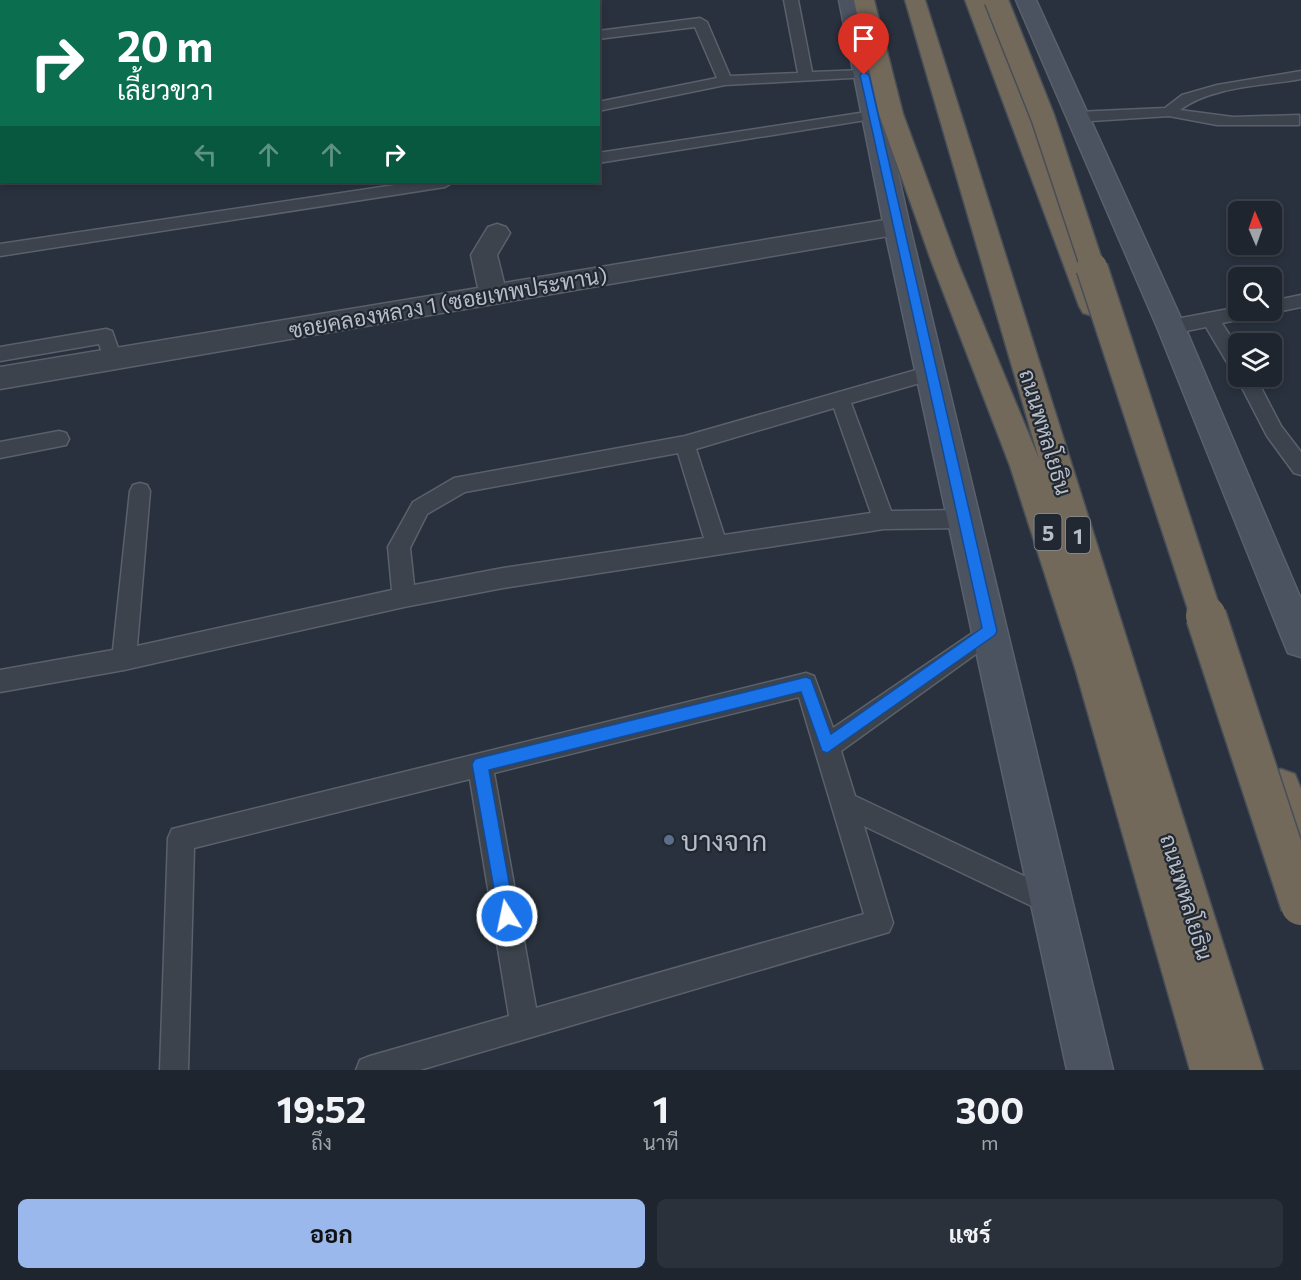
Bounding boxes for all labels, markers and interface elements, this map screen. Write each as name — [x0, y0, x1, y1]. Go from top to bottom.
pin — [838, 13, 889, 75]
text: 20 m — [117, 19, 213, 71]
icon: arrive — [847, 22, 880, 55]
icon: right — [18, 24, 96, 102]
text: เลี้ยวขวา — [117, 73, 213, 106]
icon: left — [189, 138, 222, 171]
icon: ahead — [252, 138, 285, 171]
icon: ahead — [315, 138, 348, 171]
icon: right — [378, 138, 411, 171]
north arrow — [1228, 201, 1282, 255]
map controls — [1228, 201, 1282, 387]
street label: ซอยคลองหลวง 1 (ซอยเทพประทาน) — [287, 261, 609, 343]
button: search — [1228, 267, 1282, 321]
button: layers — [1228, 333, 1282, 387]
street label: ถนนพหลโยธิน — [1014, 366, 1078, 498]
road number: 5 — [1034, 514, 1062, 550]
road number: 1 — [1066, 517, 1090, 553]
place label: บางจาก — [681, 824, 767, 857]
street label: ถนนพหลโยธิน — [1155, 831, 1219, 963]
marker: บางจาก — [662, 833, 676, 847]
position arrow — [475, 884, 539, 948]
text: 19:52 — [277, 1086, 366, 1130]
text: 1 — [653, 1086, 669, 1130]
text: 300 — [955, 1087, 1024, 1131]
text: ถึง — [311, 1130, 332, 1154]
text: นาที — [643, 1130, 679, 1154]
text: m — [981, 1130, 999, 1154]
button: ออก — [18, 1199, 645, 1268]
button: แชร์ — [657, 1199, 1283, 1268]

